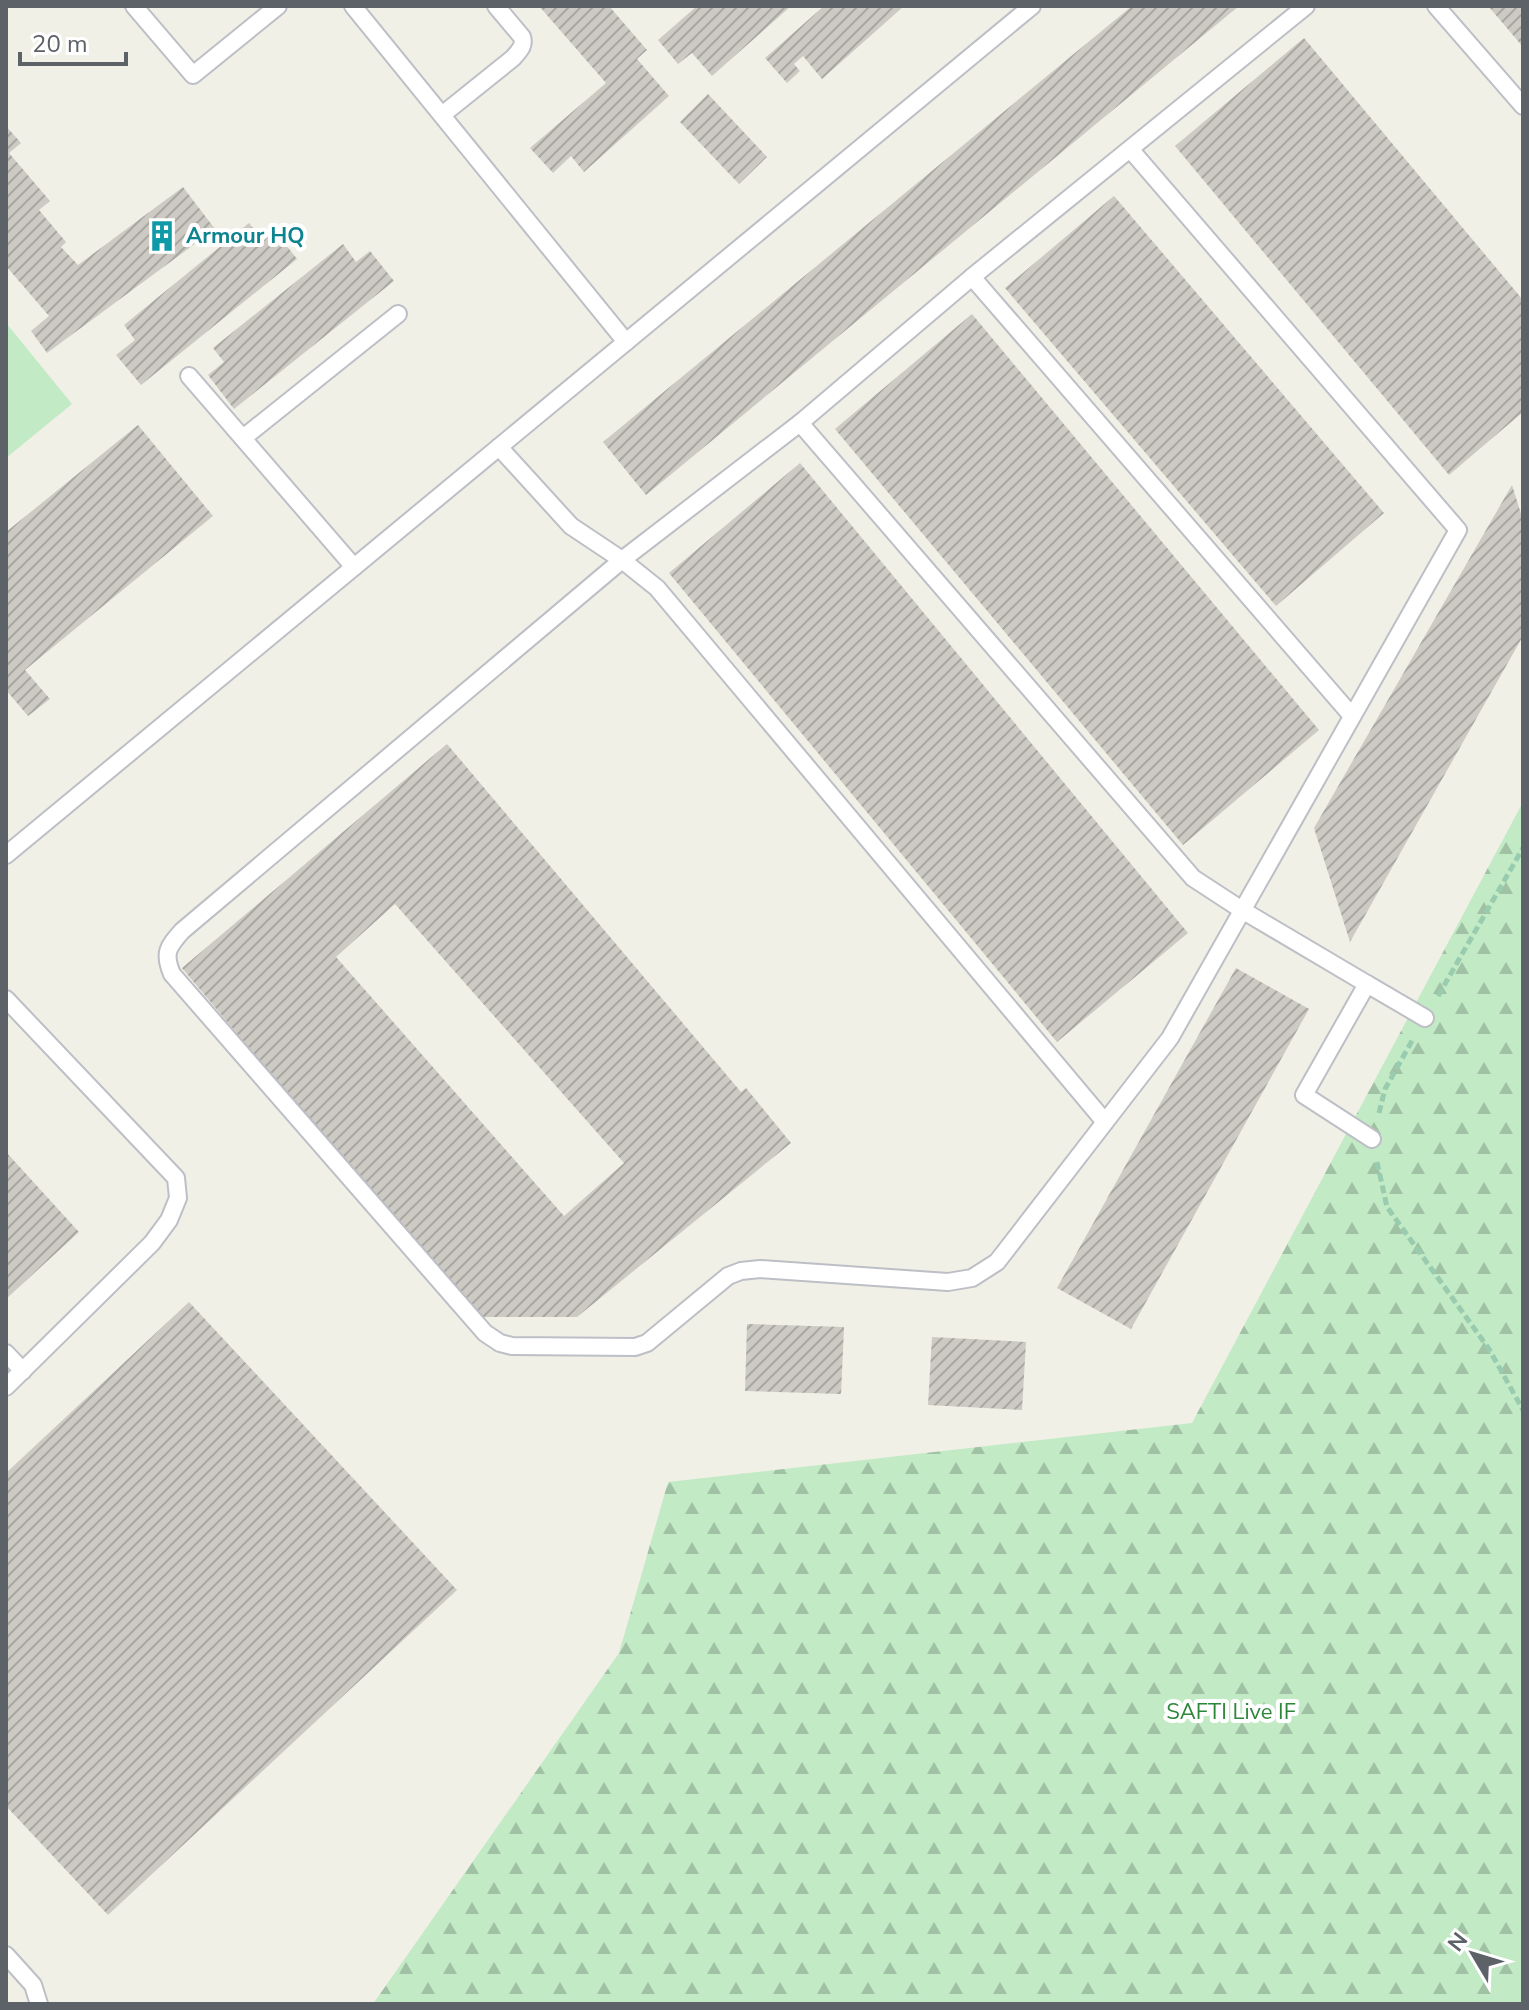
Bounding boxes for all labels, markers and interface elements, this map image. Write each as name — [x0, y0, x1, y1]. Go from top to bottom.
scale bar — [20, 16, 126, 66]
text: 20 m — [32, 28, 88, 60]
building icon: Armour HQ — [145, 219, 179, 253]
place label: Armour HQ — [186, 221, 305, 251]
park label: SAFTI Live IF — [1166, 1697, 1296, 1727]
north arrow — [1433, 1914, 1513, 1994]
text: N — [1441, 1927, 1475, 1958]

